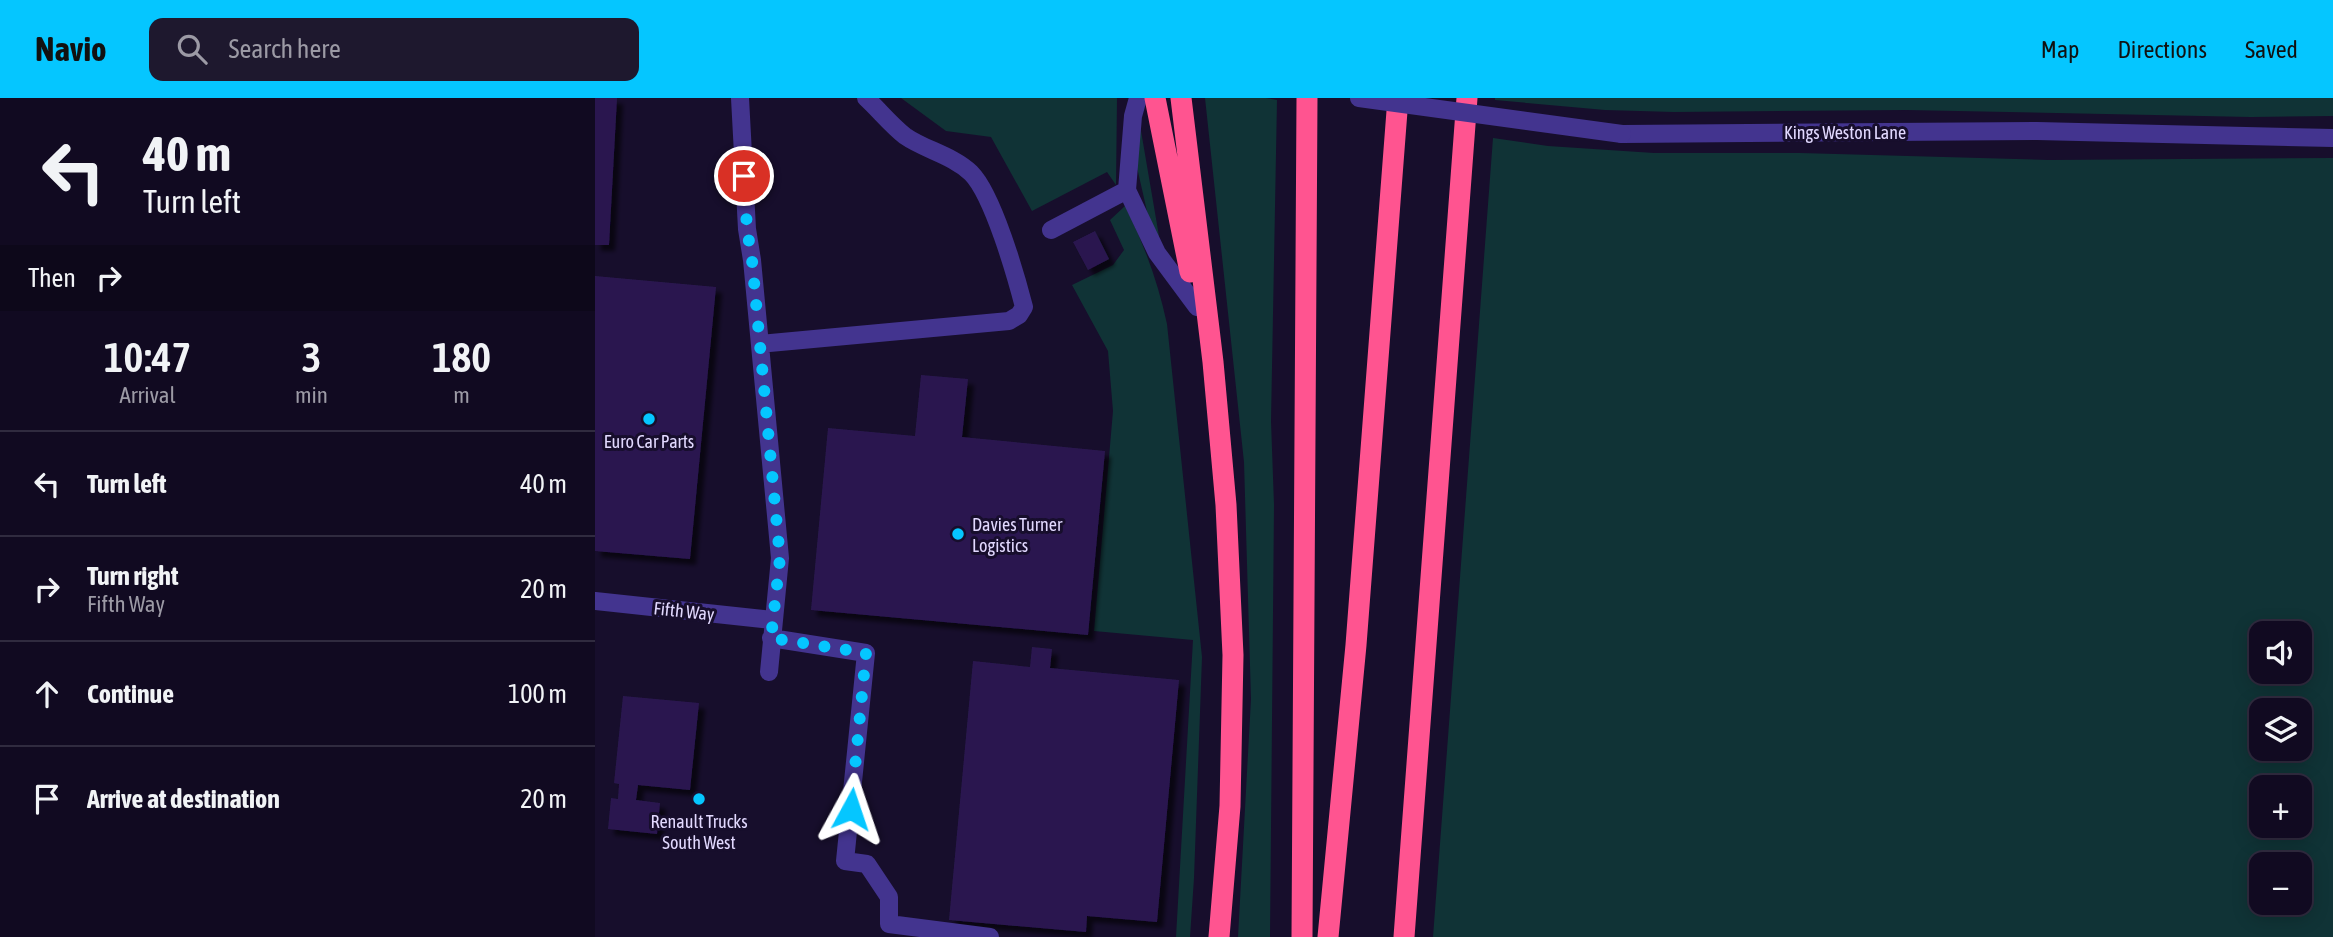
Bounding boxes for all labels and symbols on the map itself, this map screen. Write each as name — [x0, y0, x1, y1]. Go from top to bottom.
street label: Kings Weston Lane — [1784, 122, 1906, 143]
pin — [714, 146, 774, 206]
marker: Euro Car Parts — [641, 411, 657, 427]
place label: Euro Car Parts — [604, 431, 694, 452]
place label: Davies Turner Logistics — [972, 514, 1063, 556]
marker: Davies Turner Logistics — [950, 526, 966, 542]
street label: Fifth Way — [653, 597, 715, 625]
position arrow — [814, 772, 888, 846]
marker: Renault Trucks South West — [691, 791, 707, 807]
place label: Renault Trucks South West — [650, 811, 748, 853]

